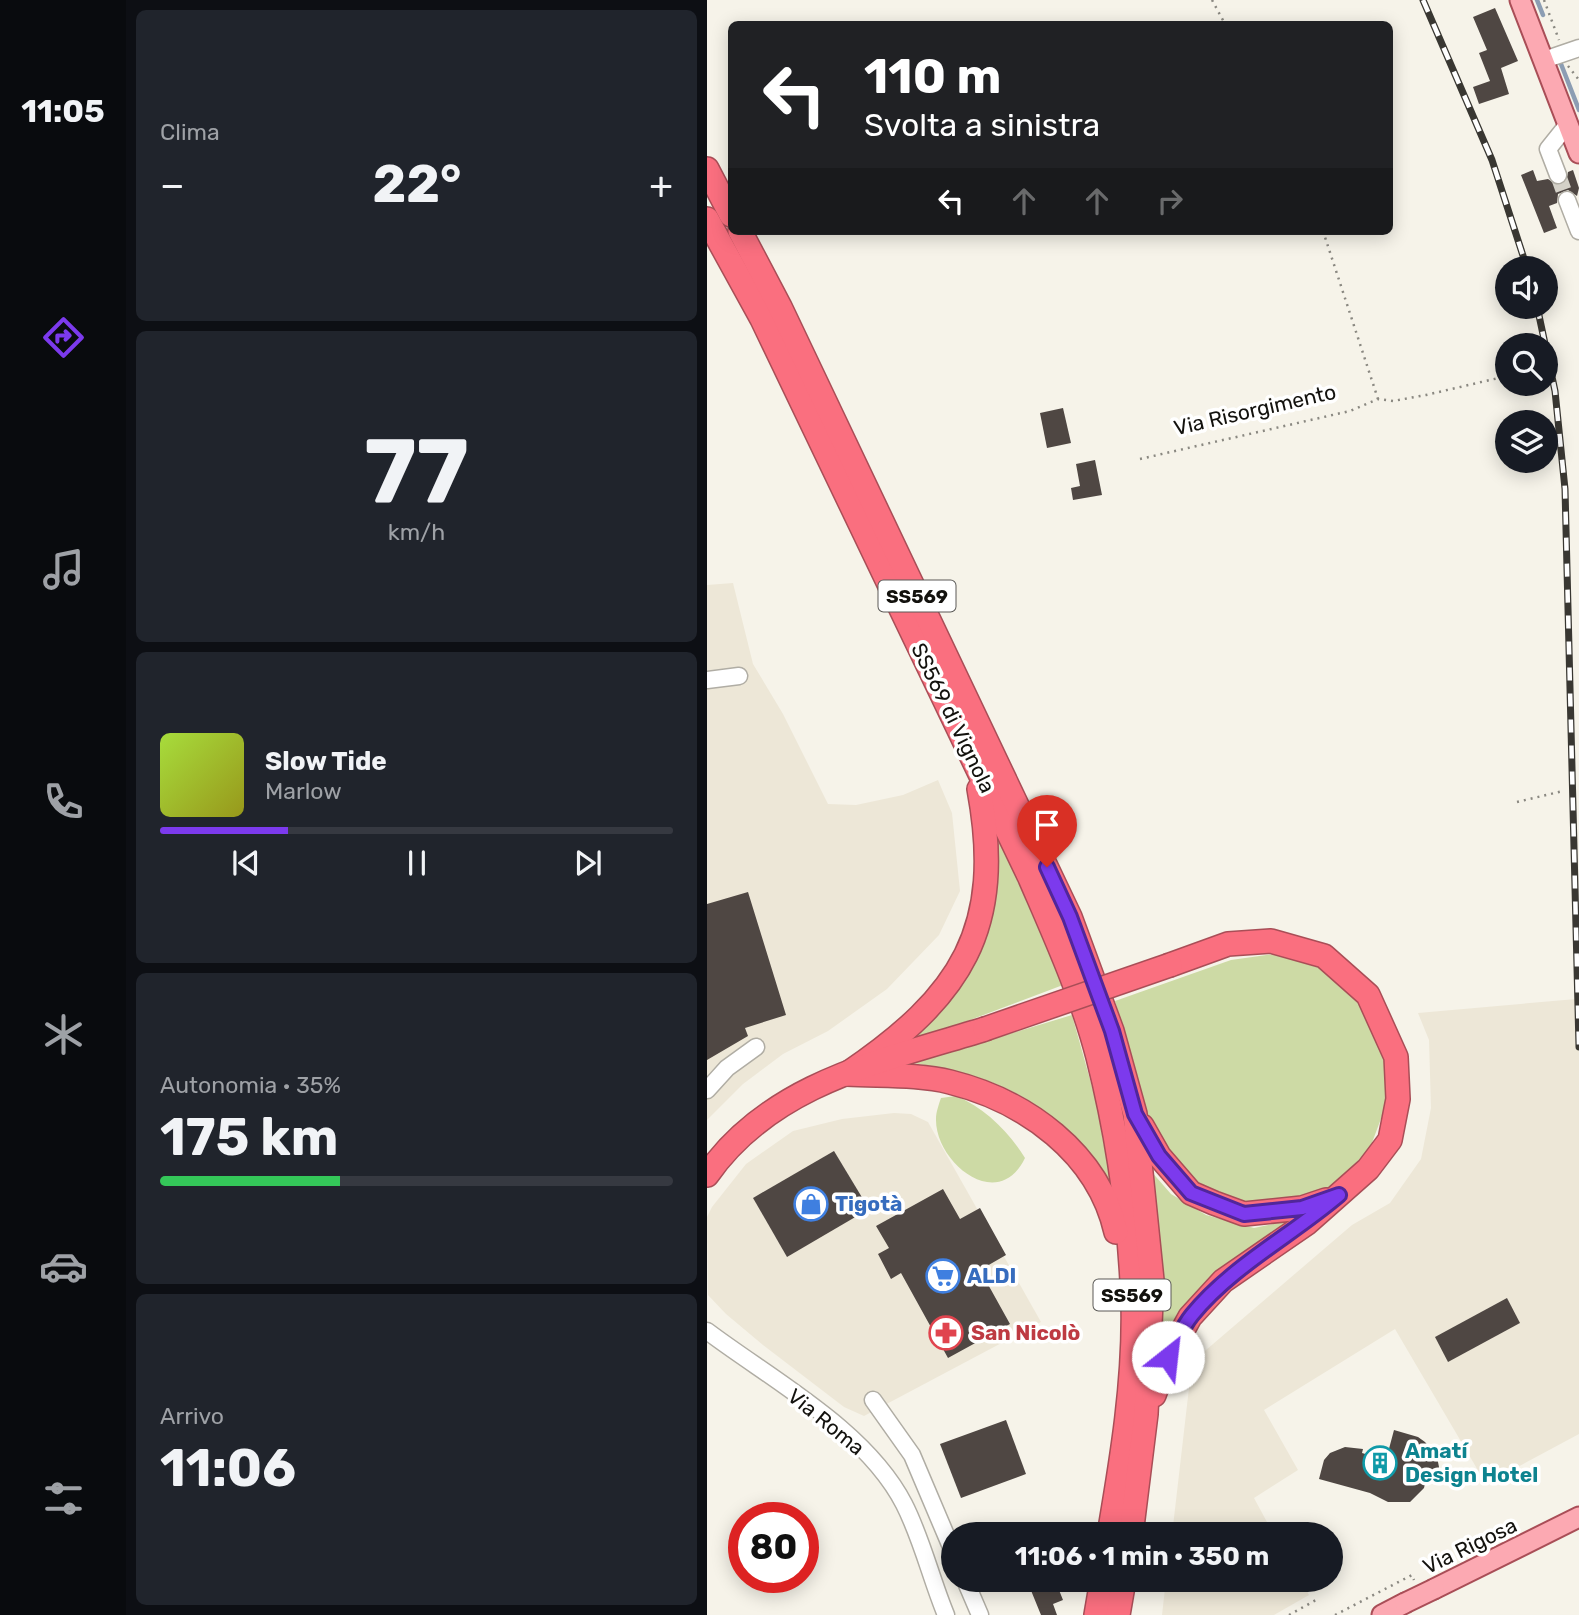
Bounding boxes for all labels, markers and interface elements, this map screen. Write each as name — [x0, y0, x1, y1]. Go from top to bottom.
text: 110 m — [864, 47, 1001, 105]
icon: left — [749, 49, 840, 140]
text: 11:05 — [21, 92, 105, 130]
text: Svolta a sinistra — [864, 106, 1100, 144]
text: Clima — [160, 118, 220, 146]
text: 22° — [373, 153, 462, 215]
text: − — [160, 162, 185, 208]
text: + — [649, 162, 673, 208]
icon: left — [932, 182, 970, 220]
icon: ahead — [1005, 182, 1043, 220]
icon: ahead — [1078, 182, 1116, 220]
icon: right — [1151, 182, 1189, 220]
map controls — [1495, 256, 1558, 473]
button: sound — [1495, 256, 1558, 319]
icon: directions — [39, 313, 88, 362]
button: search — [1495, 333, 1558, 396]
street label: Via Risorgimento — [1171, 379, 1338, 440]
button: layers — [1495, 410, 1558, 473]
text: 77 — [364, 418, 469, 526]
text: km/h — [388, 518, 445, 546]
icon: music — [39, 545, 88, 594]
road number: SS569 — [879, 580, 955, 611]
street label: SS569 di Vignola — [906, 639, 1001, 797]
text: Slow Tide — [265, 746, 387, 777]
icon: phone — [39, 777, 88, 826]
text: Marlow — [265, 777, 342, 805]
pin — [1017, 795, 1077, 867]
icon: arrive — [1028, 806, 1066, 844]
icon: previous — [227, 844, 265, 882]
icon: pause — [398, 844, 436, 882]
icon: next — [569, 844, 607, 882]
icon: climate — [39, 1010, 88, 1059]
text: Autonomia · 35% — [160, 1071, 341, 1099]
text: 175 km — [160, 1106, 338, 1168]
shop icon: Tigotà — [792, 1185, 830, 1223]
place label: Tigotà — [835, 1191, 902, 1216]
icon: car — [39, 1242, 88, 1291]
supermarket icon: ALDI — [924, 1257, 962, 1295]
place label: ALDI — [967, 1263, 1016, 1288]
road number: SS569 — [1093, 1280, 1171, 1310]
pharmacy icon: San Nicolò — [927, 1314, 965, 1352]
place label: San Nicolò — [971, 1320, 1080, 1345]
position arrow — [1131, 1320, 1205, 1394]
street label: Via Roma — [783, 1383, 870, 1460]
text: Arrivo — [160, 1402, 224, 1430]
text: 11:06 — [160, 1437, 296, 1499]
place label: Amatí Design Hotel — [1405, 1438, 1538, 1487]
building icon: Amatí Design Hotel — [1361, 1444, 1399, 1482]
icon: filters — [39, 1474, 88, 1523]
speed limit sign: 80 — [728, 1502, 819, 1593]
street label: Via Rigosa — [1419, 1512, 1521, 1579]
text: 11:06 · 1 min · 350 m — [1015, 1541, 1269, 1572]

